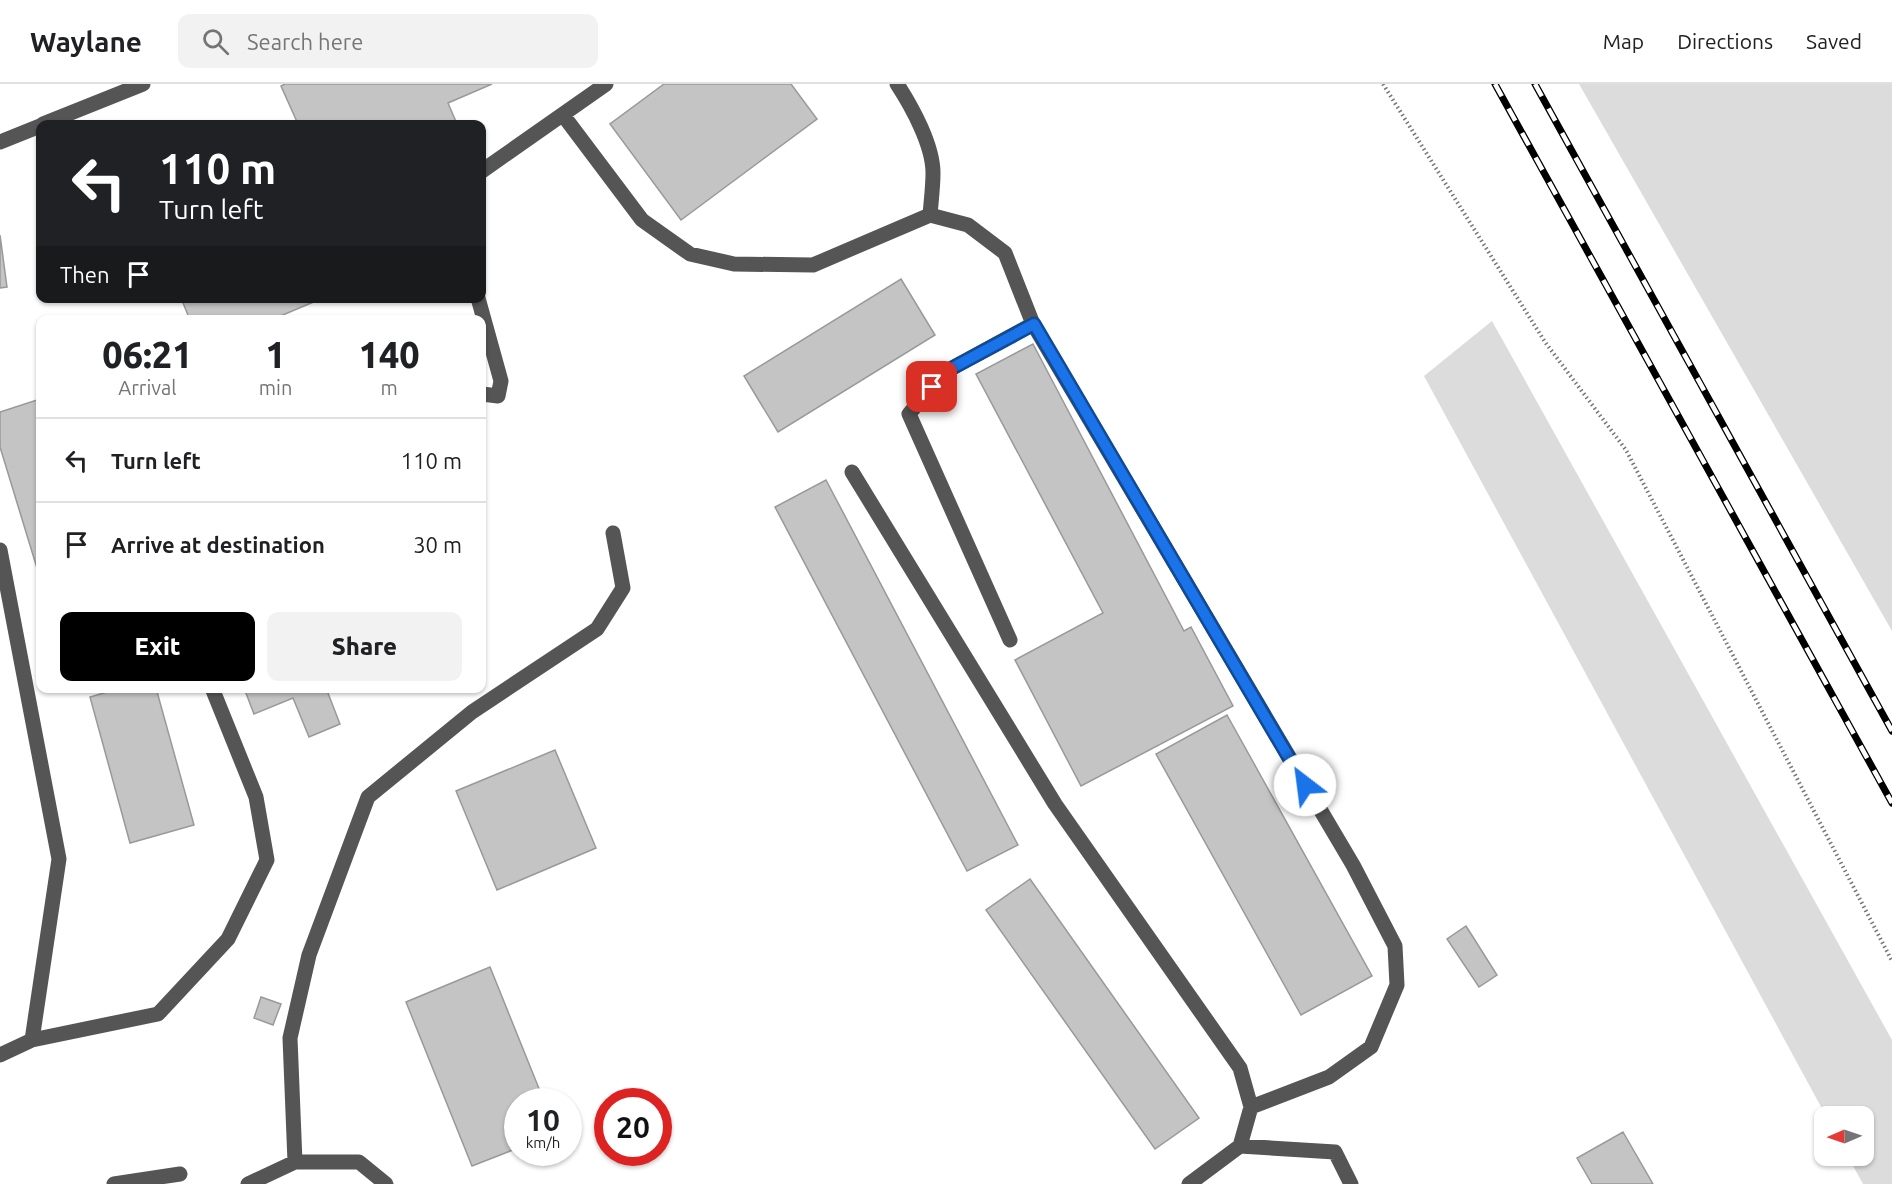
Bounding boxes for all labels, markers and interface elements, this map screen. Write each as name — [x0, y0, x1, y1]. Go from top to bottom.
search box — [178, 14, 598, 68]
icon: search — [199, 25, 232, 58]
text: Waylane — [30, 26, 142, 57]
text: Search here — [247, 29, 363, 54]
text: Map — [1603, 29, 1644, 53]
text: Directions — [1677, 29, 1773, 53]
text: Saved — [1806, 29, 1862, 53]
icon: left — [60, 144, 138, 222]
text: 110 m — [159, 145, 276, 192]
text: Turn left — [159, 194, 263, 224]
icon: arrive — [122, 258, 155, 291]
text: Then — [60, 262, 110, 287]
text: 06:21 — [102, 334, 192, 375]
text: 1 — [265, 334, 286, 375]
text: 140 — [359, 334, 420, 375]
pin — [906, 361, 957, 412]
icon: arrive — [915, 370, 948, 403]
text: Arrival — [118, 376, 177, 399]
text: min — [259, 376, 292, 399]
text: m — [381, 376, 398, 399]
icon: left — [60, 444, 93, 477]
text: Turn left — [111, 448, 201, 473]
text: 110 m — [401, 448, 462, 473]
icon: arrive — [60, 528, 93, 561]
text: Arrive at destination — [111, 532, 325, 557]
text: 30 m — [413, 532, 462, 557]
button: Exit — [60, 612, 255, 681]
button: Share — [267, 612, 462, 681]
position arrow — [1273, 753, 1337, 817]
speed limit sign: 20 — [594, 1088, 672, 1166]
text: 10 — [526, 1103, 560, 1137]
north arrow — [1814, 1106, 1874, 1166]
map controls — [1814, 1106, 1874, 1166]
text: km/h — [526, 1134, 560, 1151]

